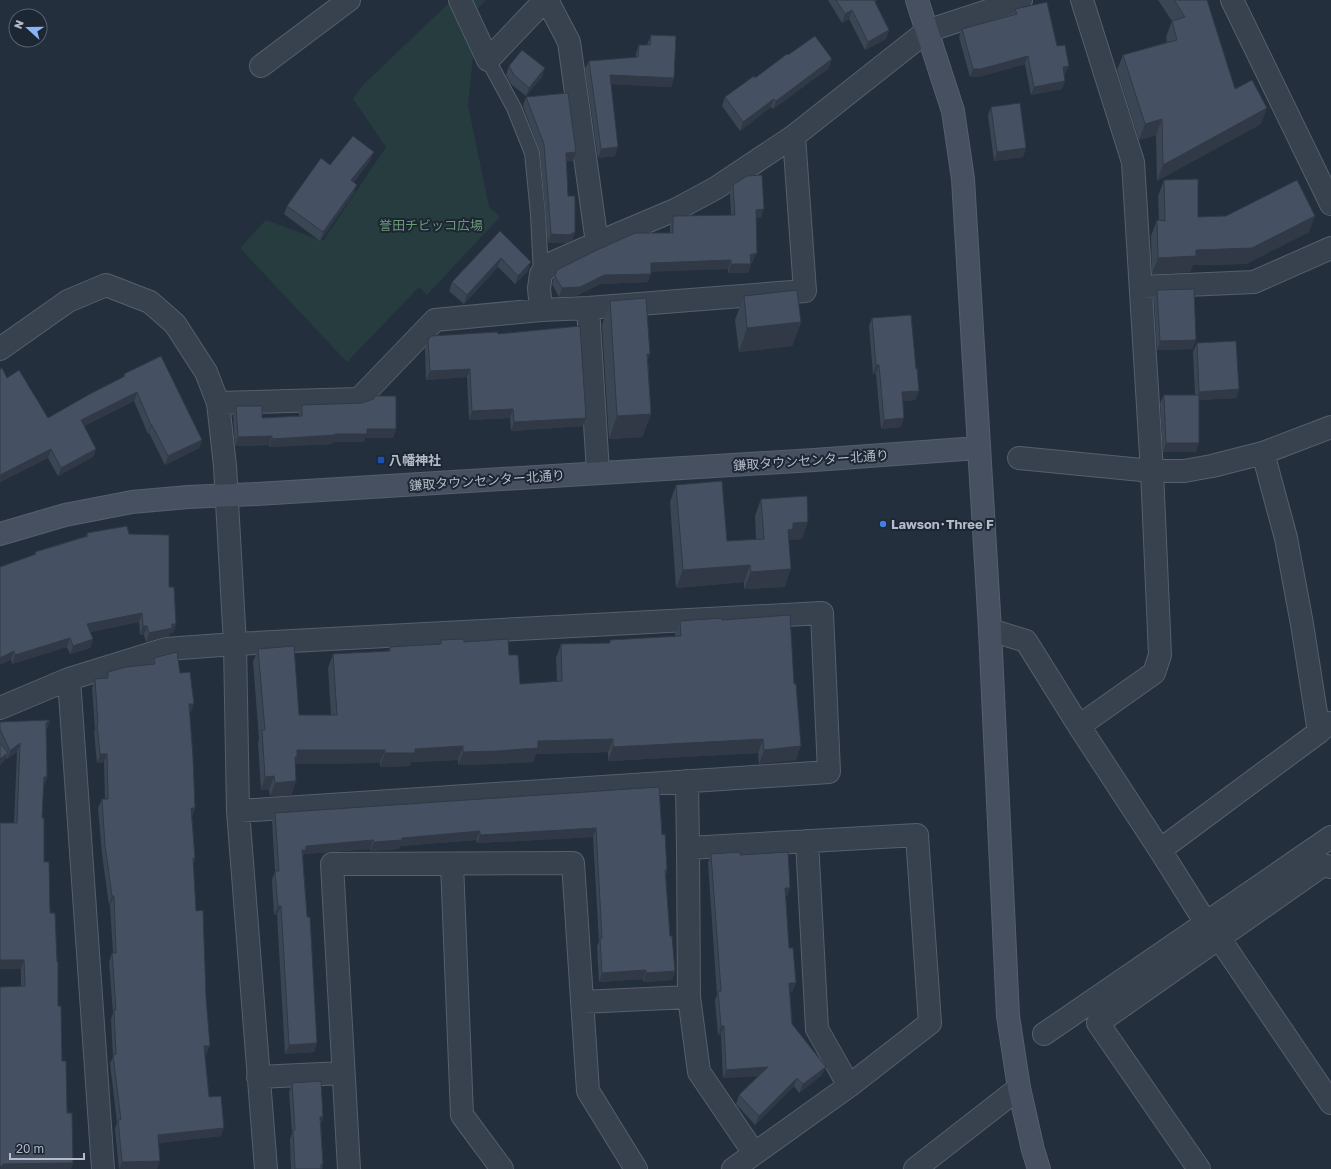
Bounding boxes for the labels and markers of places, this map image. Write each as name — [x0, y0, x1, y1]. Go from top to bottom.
place label: 八幡神社 — [389, 452, 441, 468]
marker: 八幡神社 — [376, 455, 386, 465]
place label: Lawson･Three F — [891, 516, 994, 532]
marker: Lawson･Three F — [878, 519, 888, 529]

